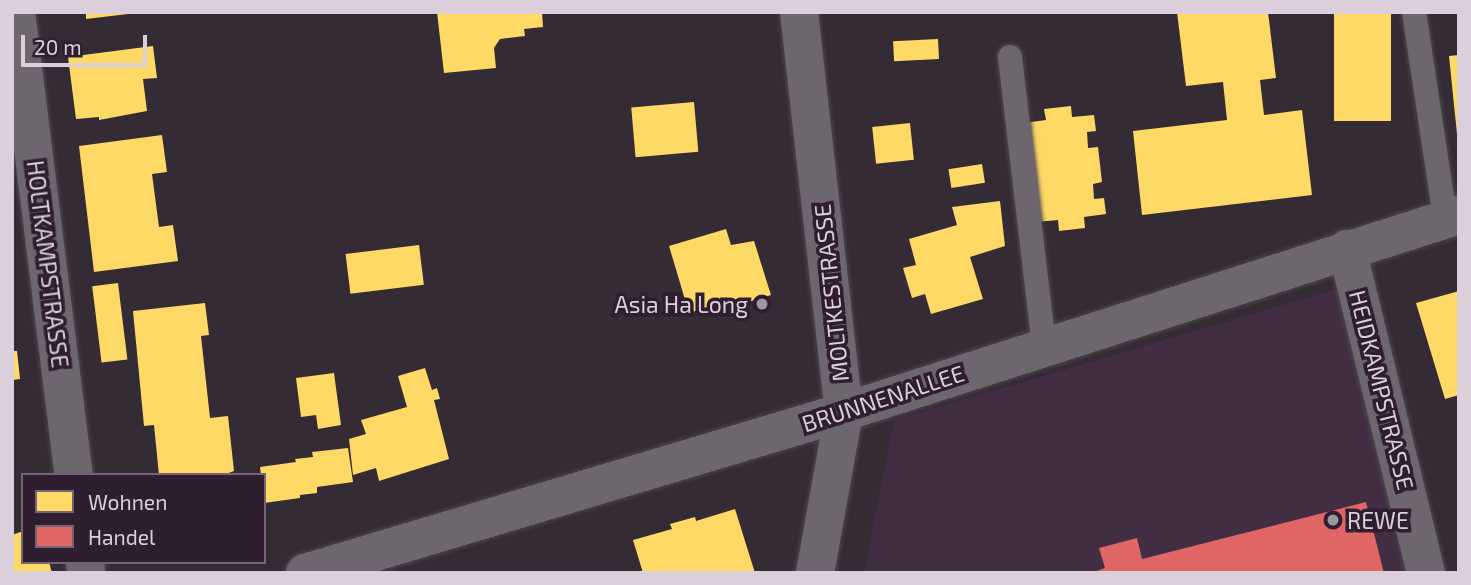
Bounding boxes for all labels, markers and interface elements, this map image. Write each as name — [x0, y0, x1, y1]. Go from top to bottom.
scale bar — [24, 21, 150, 65]
text: 20 m — [34, 34, 82, 59]
street label: HOLTKAMPSTRASSE — [22, 159, 74, 369]
street label: MOLTKESTRASSE — [808, 203, 854, 383]
street label: HEIDKAMPSTRASSE — [1344, 287, 1420, 493]
place label: Asia Ha Long — [614, 290, 748, 318]
marker: Asia Ha Long — [754, 296, 770, 312]
street label: BRUNNENALLEE — [798, 359, 968, 437]
legend — [21, 473, 266, 564]
text: Wohnen — [88, 489, 167, 514]
place label: REWE — [1347, 506, 1409, 534]
marker: REWE — [1325, 512, 1341, 528]
text: Handel — [88, 524, 155, 549]

